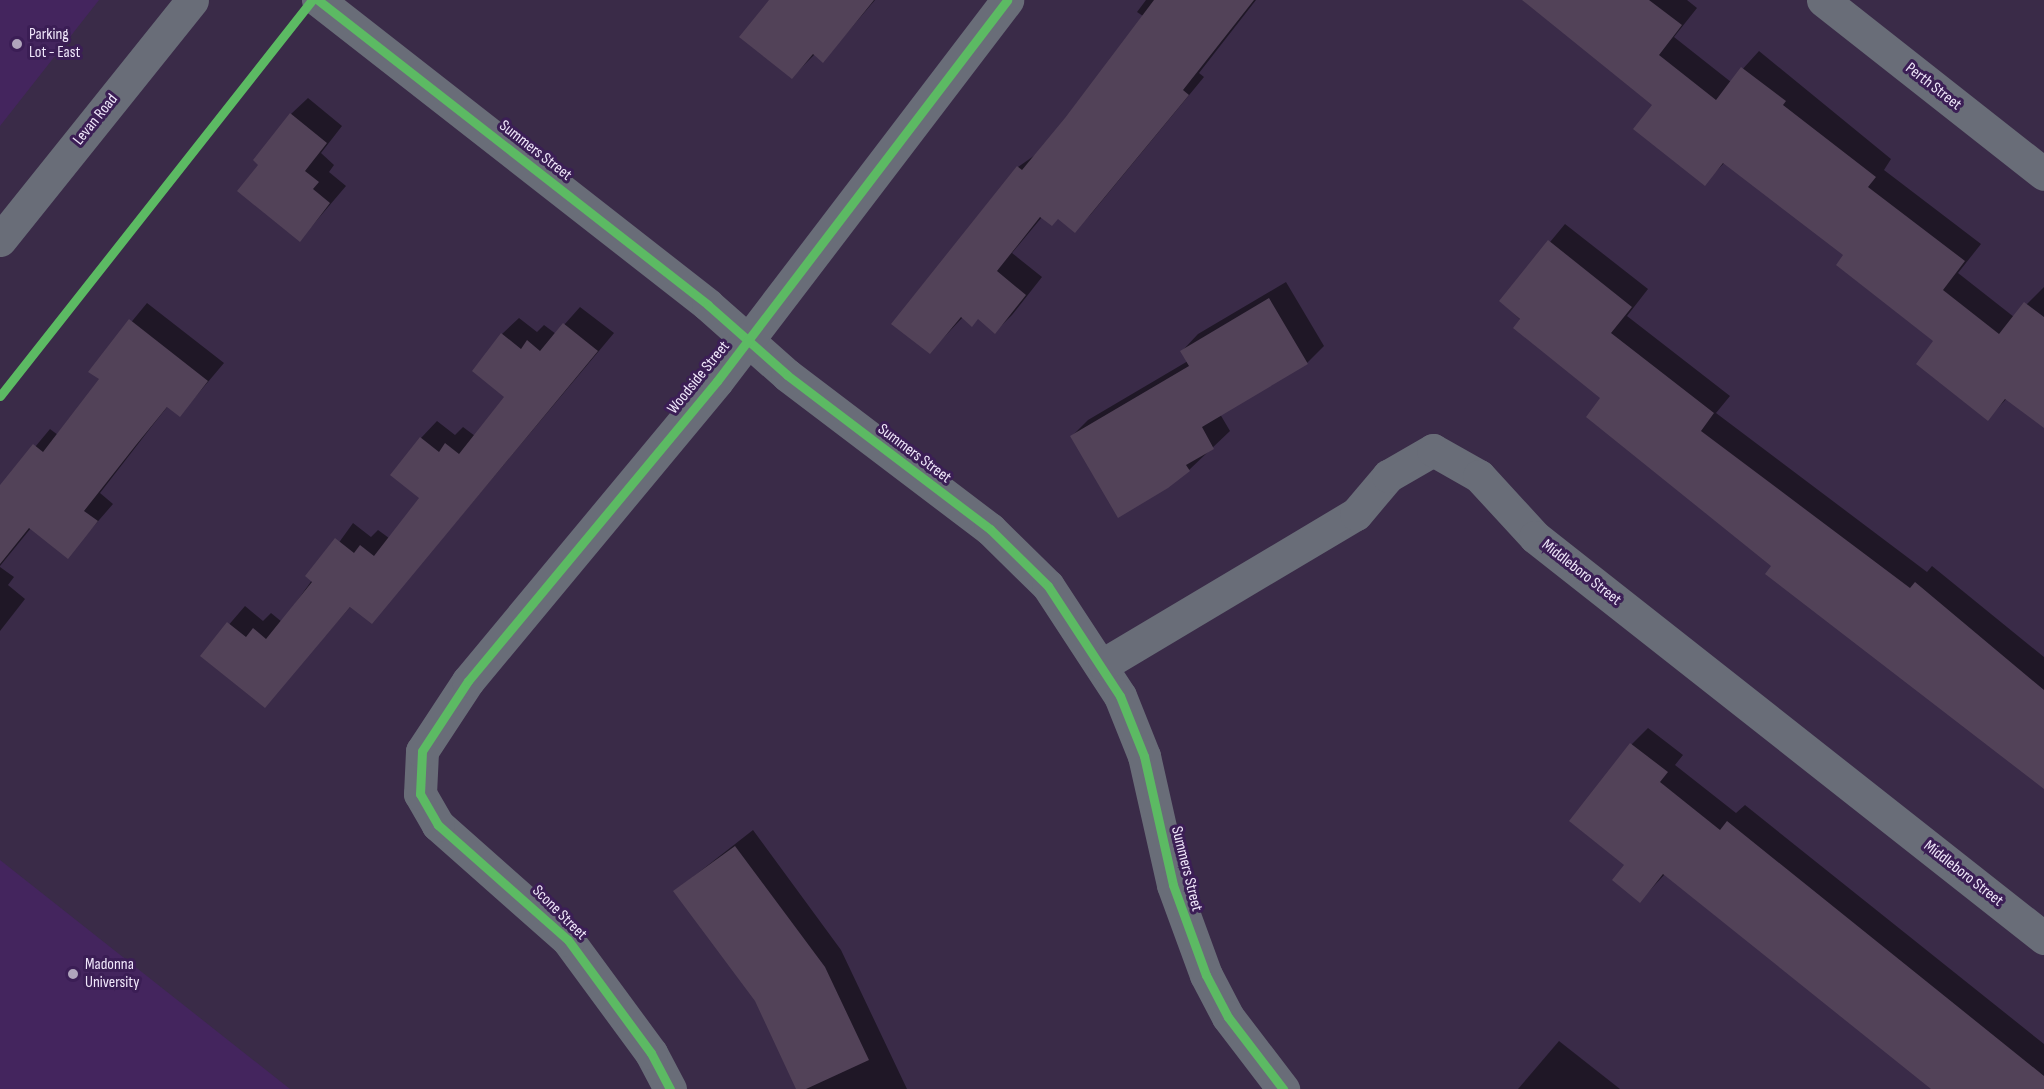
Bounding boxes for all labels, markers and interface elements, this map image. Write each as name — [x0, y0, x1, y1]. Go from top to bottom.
place label: Parking Lot - East — [29, 25, 80, 63]
marker: Parking Lot - East — [10, 37, 24, 51]
street label: Perth Street — [1901, 59, 1965, 115]
street label: Levan Road — [70, 91, 122, 149]
street label: Summers Street — [495, 117, 575, 185]
street label: Woodside Street — [664, 338, 734, 418]
street label: Summers Street — [874, 420, 954, 488]
street label: Middleboro Street — [1537, 536, 1625, 610]
street label: Summers Street — [1166, 825, 1206, 913]
street label: Middleboro Street — [1919, 837, 2007, 911]
street label: Scone Street — [528, 882, 590, 944]
place label: Madonna University — [85, 955, 139, 993]
marker: Madonna University — [66, 967, 80, 981]

